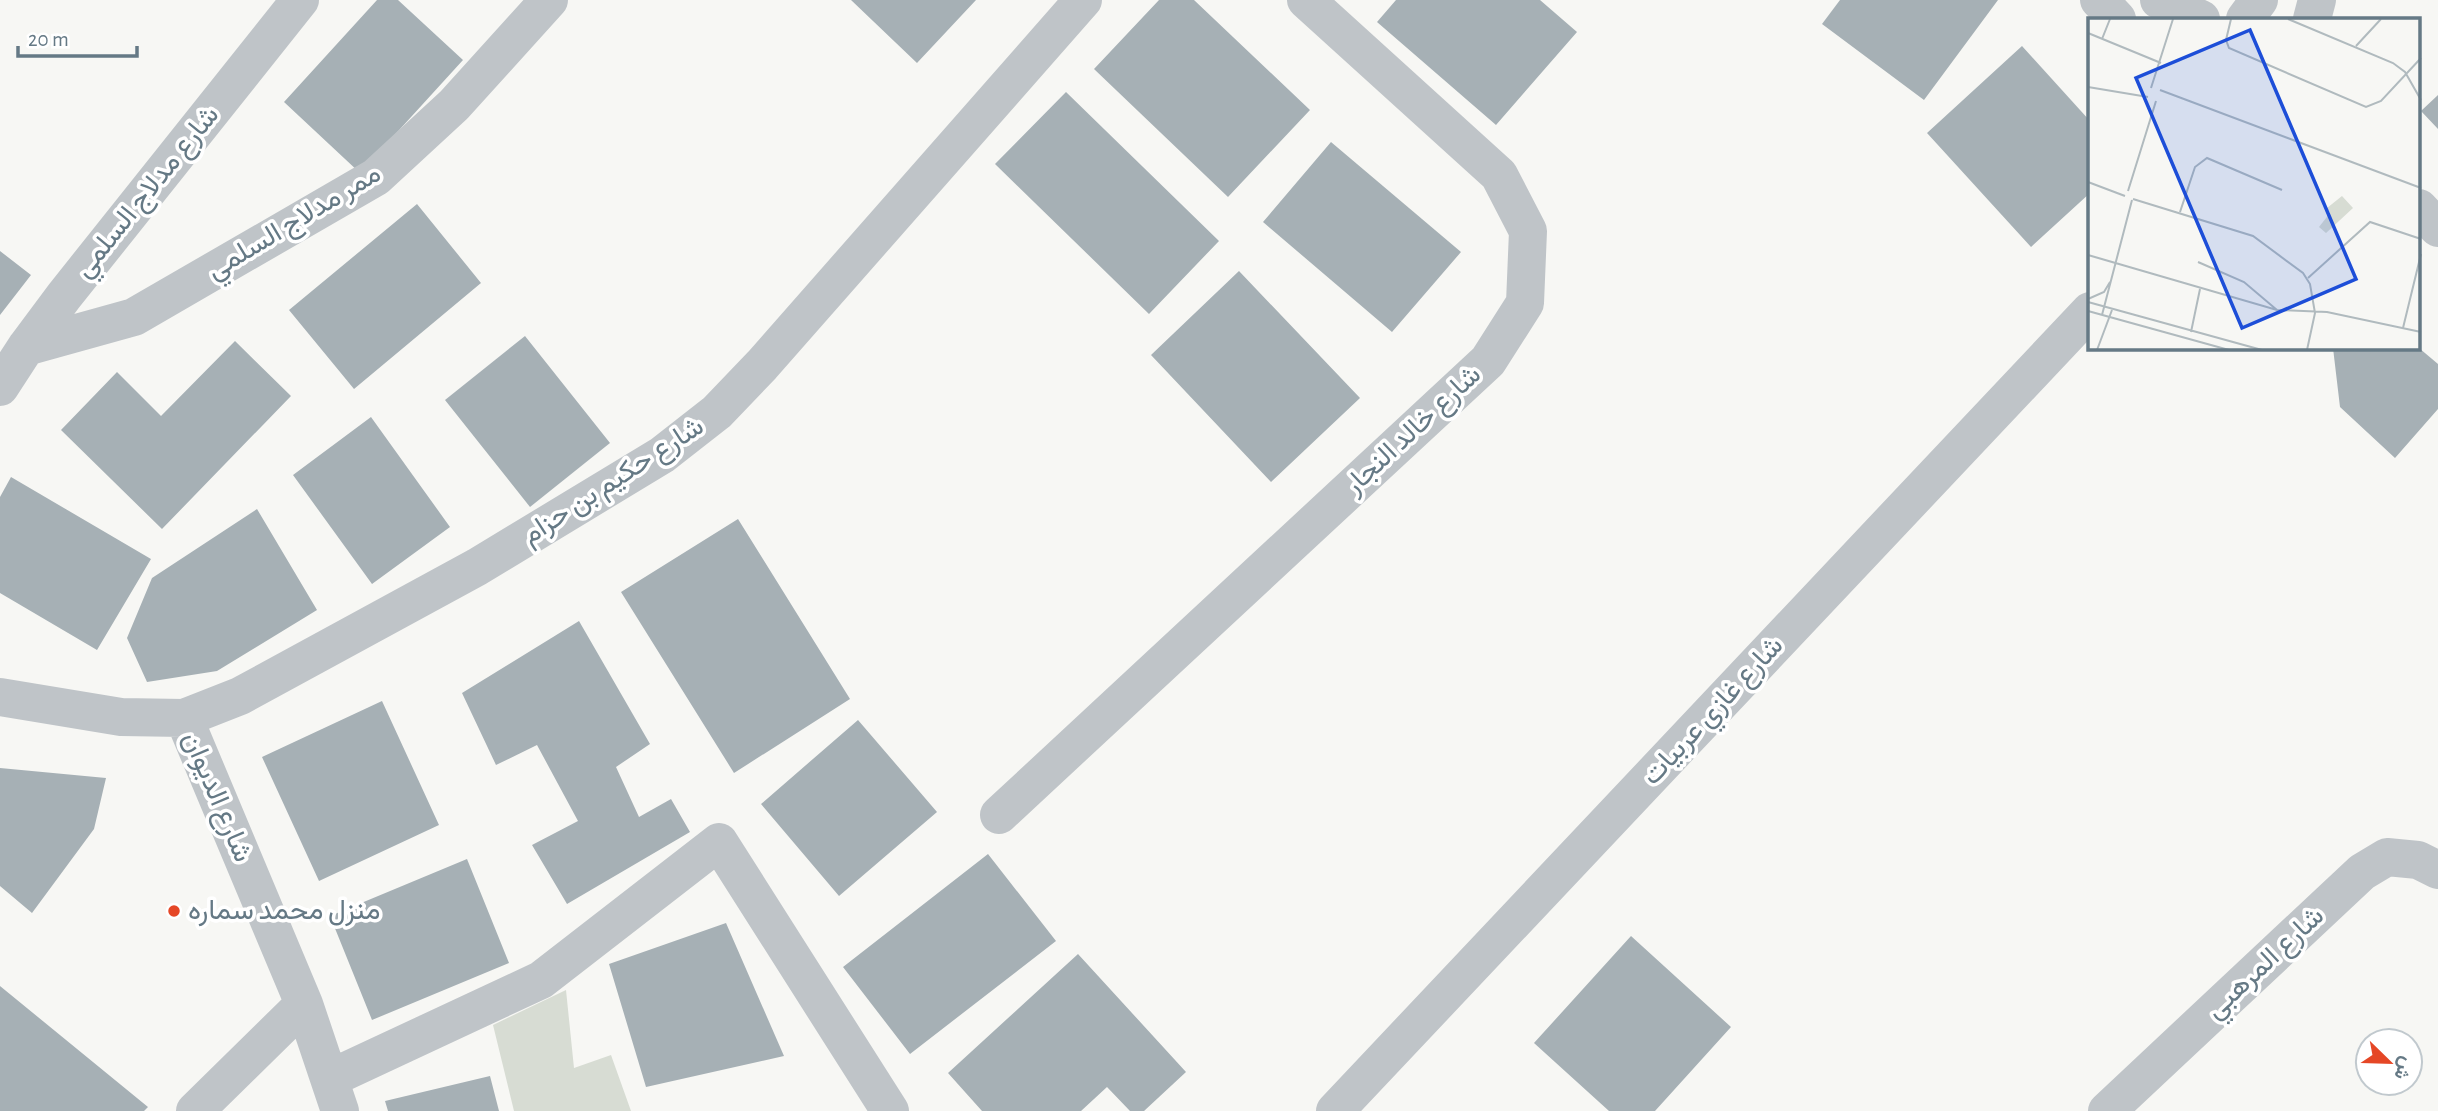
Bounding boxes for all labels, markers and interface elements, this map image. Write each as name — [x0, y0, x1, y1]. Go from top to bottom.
scale bar — [18, 14, 136, 58]
inset map — [2088, 18, 2420, 350]
text: 20 m — [28, 29, 69, 50]
street label: شارع مدلاج السلمي — [69, 101, 230, 287]
street label: ممر مدلاج السلمي — [202, 159, 389, 291]
street label: شارع خالد النجار — [1339, 360, 1488, 503]
street label: شارع حكيم بن حزام — [517, 412, 710, 553]
street label: شارع غازي عربيات — [1637, 631, 1794, 795]
street label: شارع الديوان — [174, 728, 257, 867]
place label: منزل محمد سماره — [188, 897, 380, 927]
street label: شارع المرهبي — [2201, 902, 2334, 1030]
marker: منزل محمد سماره — [166, 903, 182, 919]
north arrow — [2354, 1027, 2424, 1097]
text: ش — [2389, 1053, 2416, 1082]

